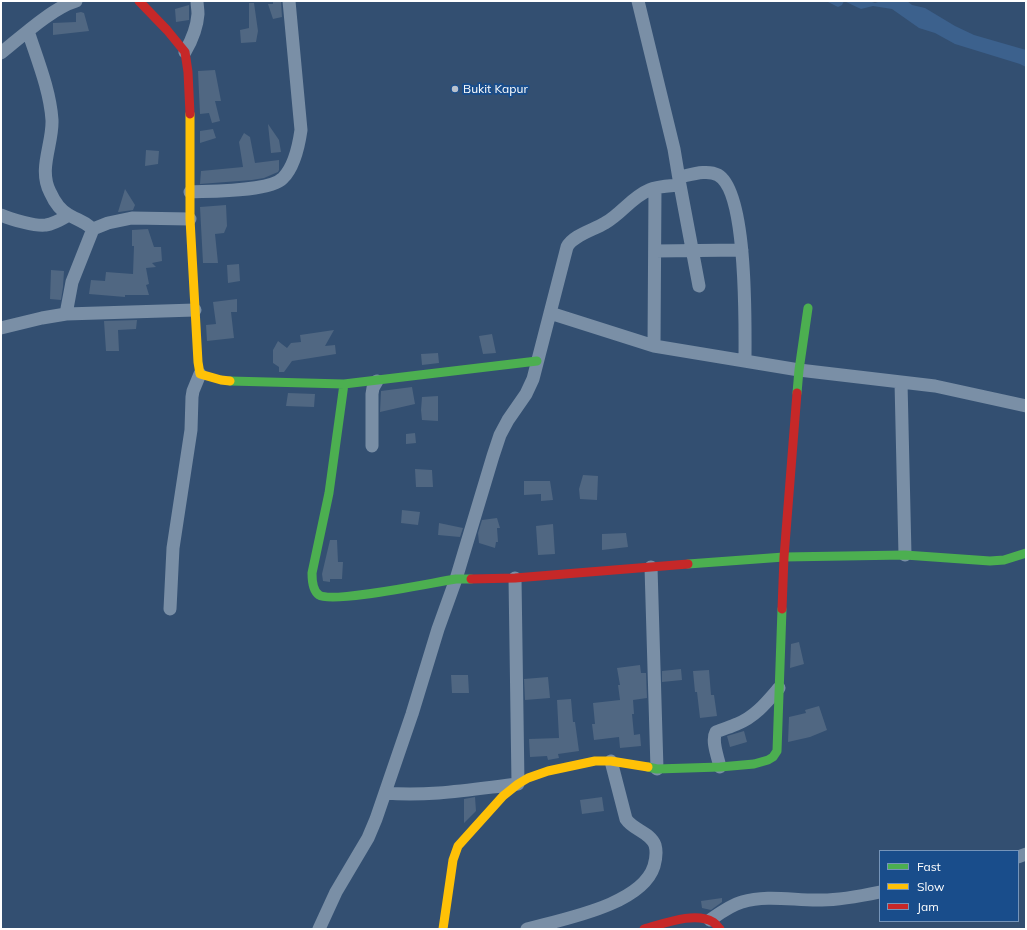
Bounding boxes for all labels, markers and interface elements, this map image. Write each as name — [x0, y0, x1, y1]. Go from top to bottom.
place label: Bukit Kapur — [463, 82, 528, 96]
marker: Bukit Kapur — [450, 84, 460, 94]
legend — [879, 850, 1019, 922]
text: Fast — [917, 859, 941, 874]
text: Slow — [917, 879, 945, 894]
text: Jam — [917, 899, 939, 914]

